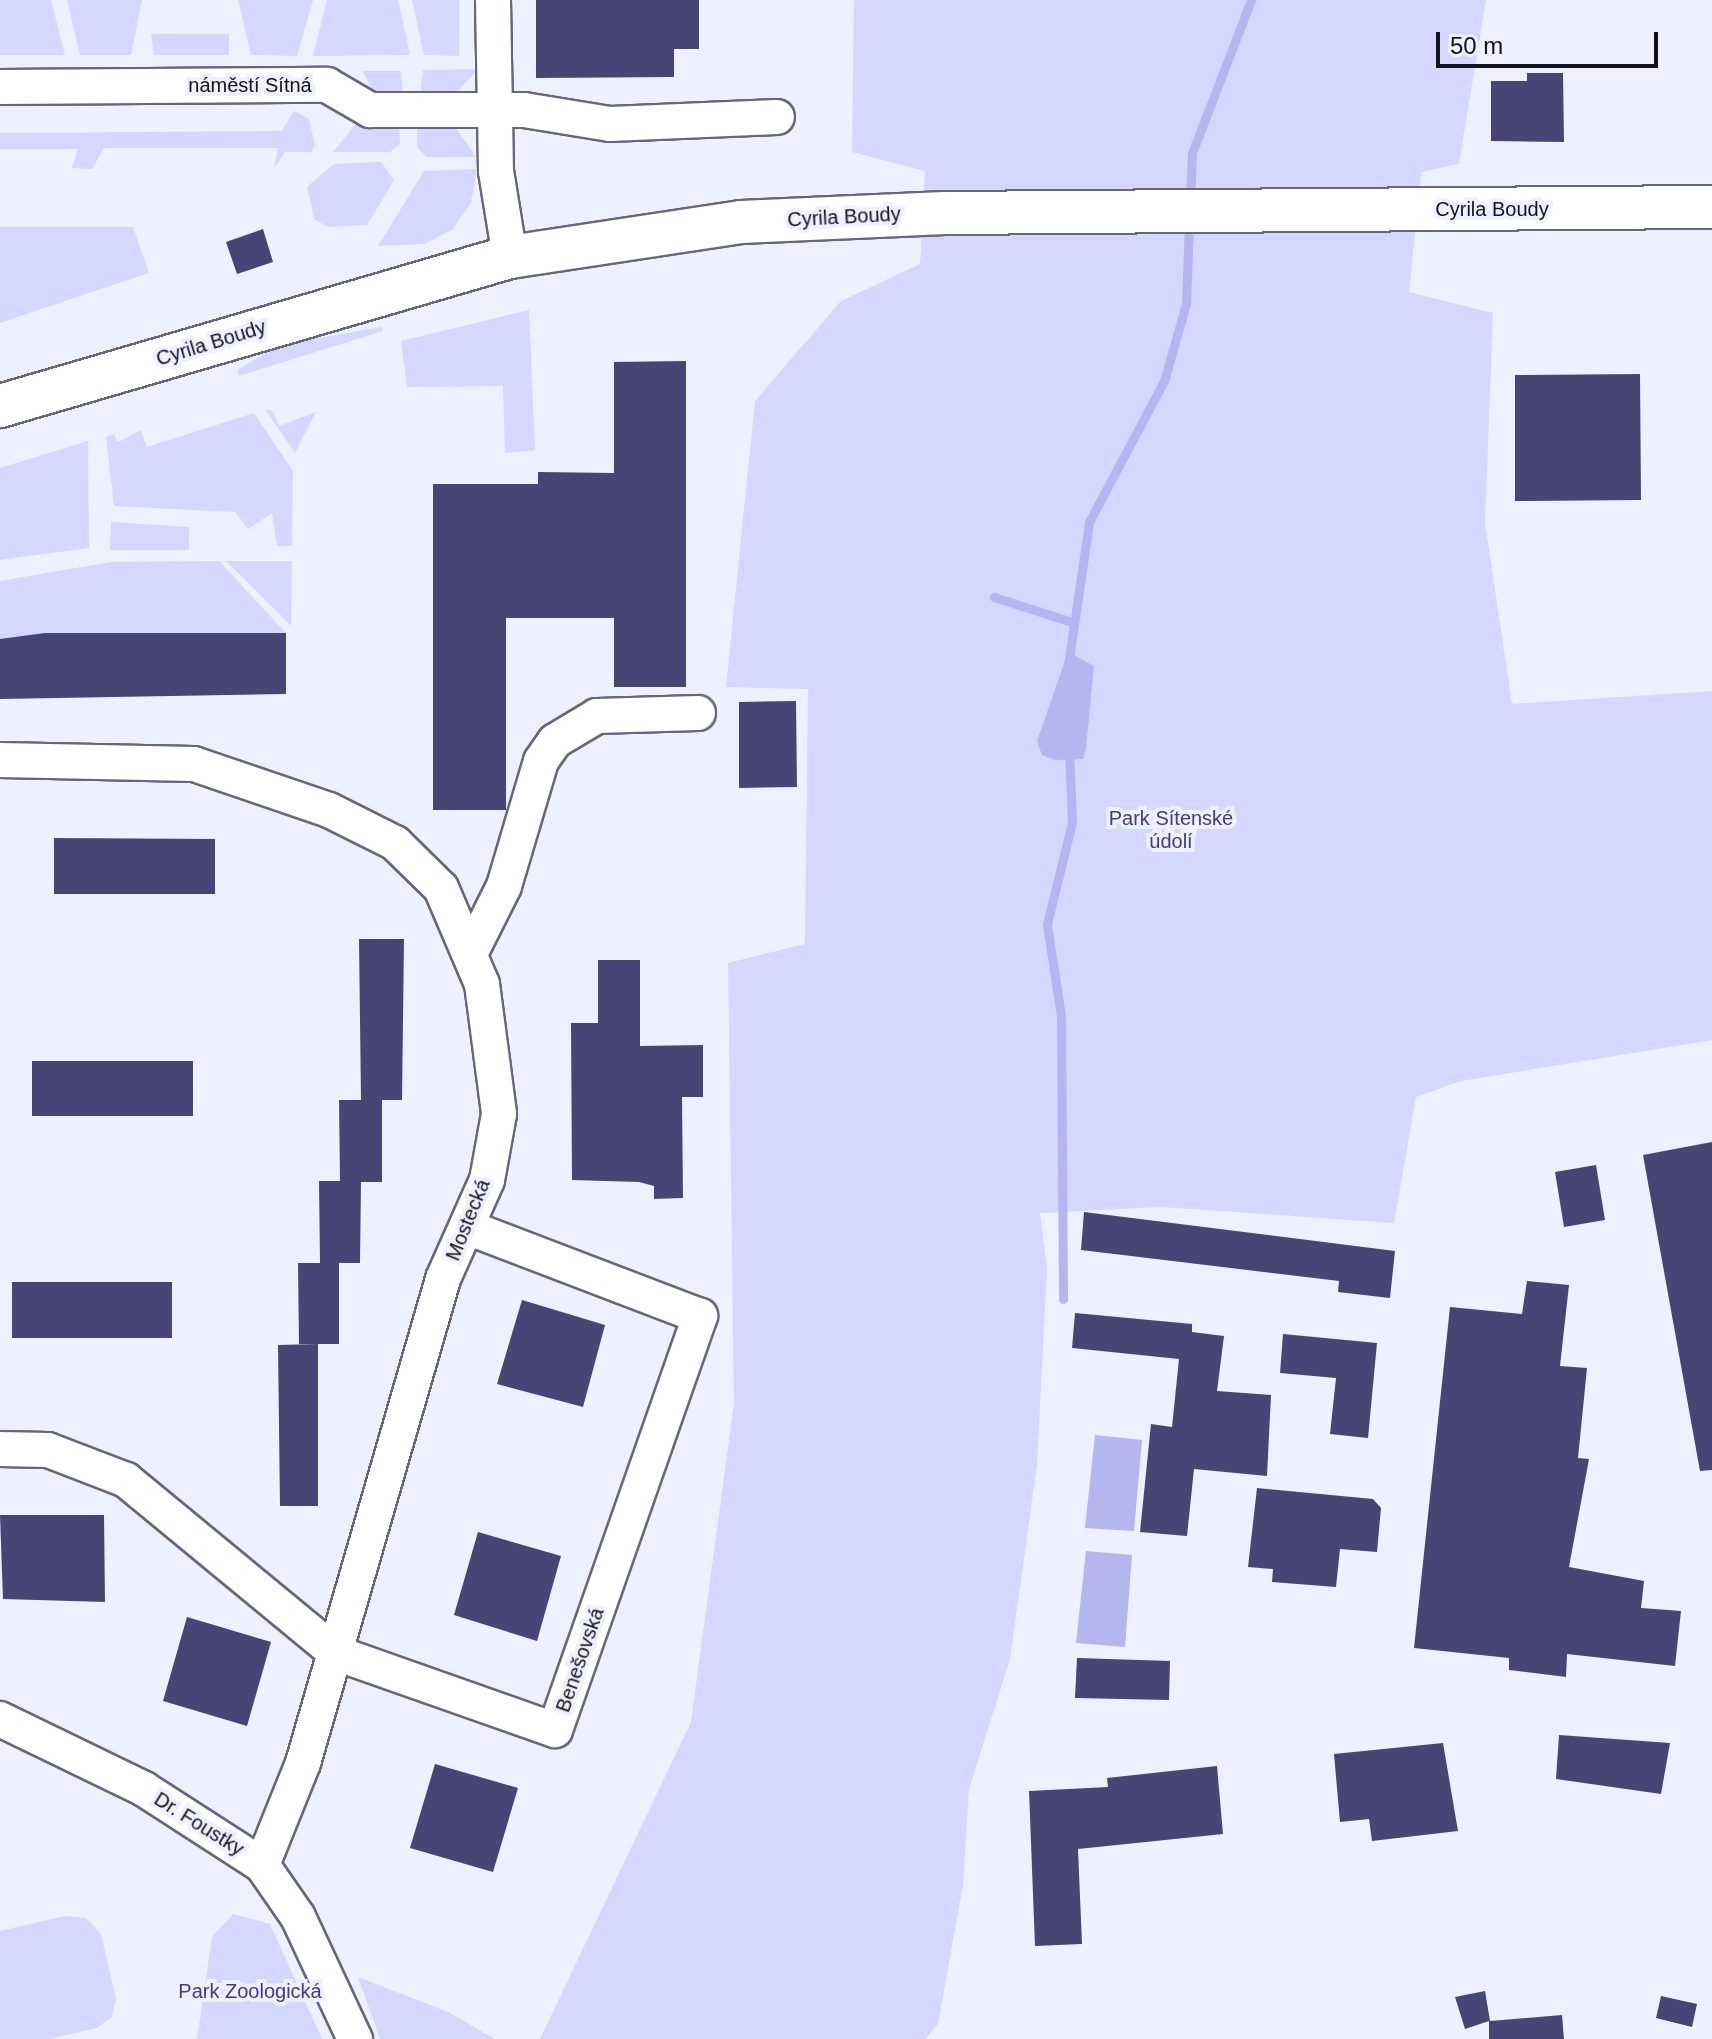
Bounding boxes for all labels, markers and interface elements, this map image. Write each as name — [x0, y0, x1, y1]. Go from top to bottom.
scale bar — [1440, 16, 1662, 66]
text: 50 m — [1450, 32, 1503, 59]
street label: náměstí Sítná — [188, 73, 312, 97]
street label: Cyrila Boudy — [1435, 197, 1549, 221]
street label: Cyrila Boudy — [787, 202, 901, 232]
street label: Cyrila Boudy — [153, 315, 269, 371]
park label: Park Sítenské údolí — [1109, 806, 1233, 853]
street label: Mostecká — [441, 1176, 495, 1264]
street label: Benešovská — [551, 1605, 609, 1715]
street label: Dr. Foustky — [150, 1787, 248, 1861]
park label: Park Zoologická — [178, 1979, 322, 2003]

